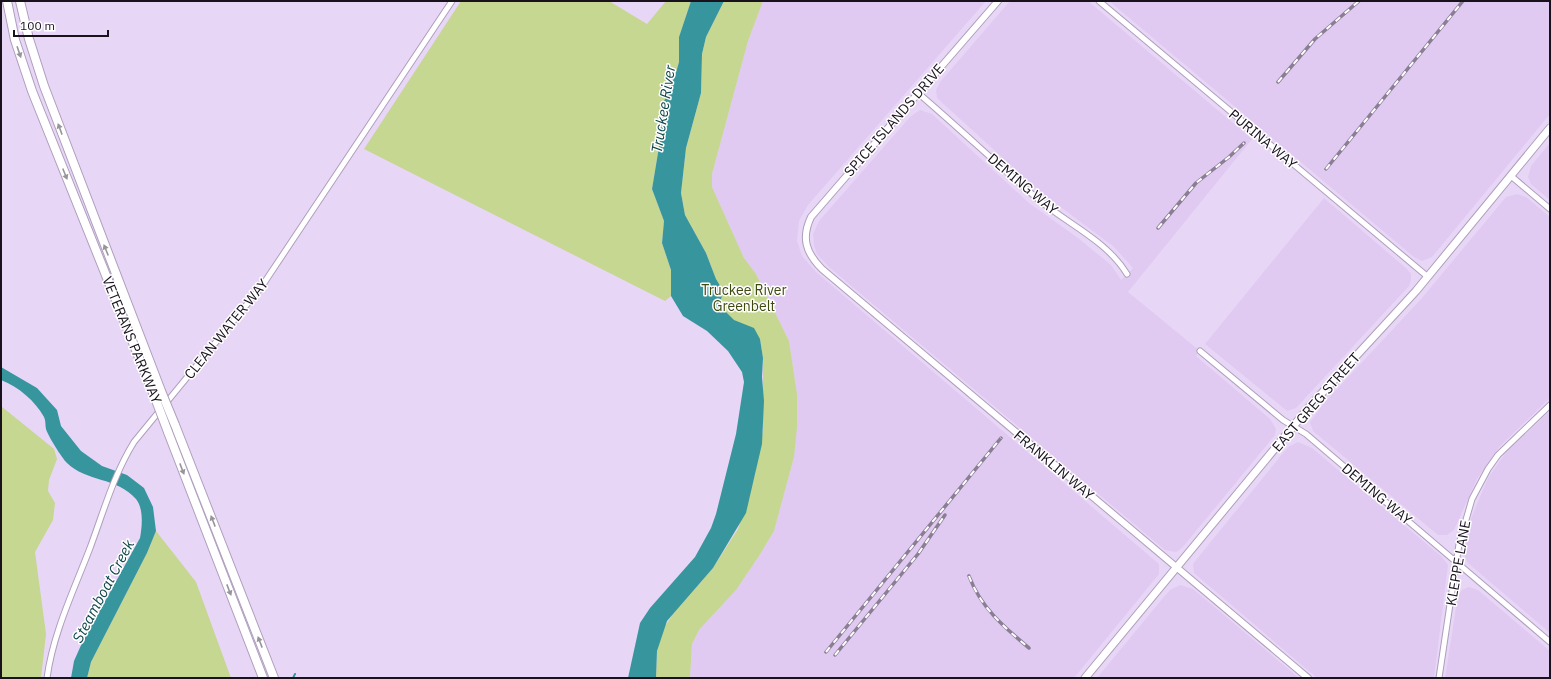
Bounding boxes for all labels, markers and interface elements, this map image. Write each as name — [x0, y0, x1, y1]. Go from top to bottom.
scale bar — [14, 12, 108, 38]
text: 100 m — [20, 18, 55, 33]
one-way arrow — [16, 47, 22, 59]
street label: SPICE ISLANDS DRIVE — [840, 60, 948, 180]
water label: Truckee River — [647, 63, 679, 154]
street label: PURINA WAY — [1225, 105, 1301, 173]
one-way arrow — [57, 122, 63, 134]
street label: DEMING WAY — [984, 149, 1062, 219]
one-way arrow — [63, 168, 69, 180]
one-way arrow — [103, 244, 109, 256]
street label: VETERANS PARKWAY — [98, 274, 166, 407]
street label: CLEAN WATER WAY — [180, 275, 272, 383]
park label: Truckee River Greenbelt — [701, 281, 787, 315]
street label: EAST GREG STREET — [1268, 349, 1364, 455]
street label: FRANKLIN WAY — [1010, 426, 1098, 504]
street label: DEMING WAY — [1338, 459, 1416, 529]
one-way arrow — [180, 463, 186, 475]
one-way arrow — [209, 514, 215, 526]
street label: KLEPPE LANE — [1442, 519, 1474, 607]
water label: Steamboat Creek — [68, 536, 138, 646]
one-way arrow — [227, 584, 233, 596]
one-way arrow — [257, 635, 263, 647]

